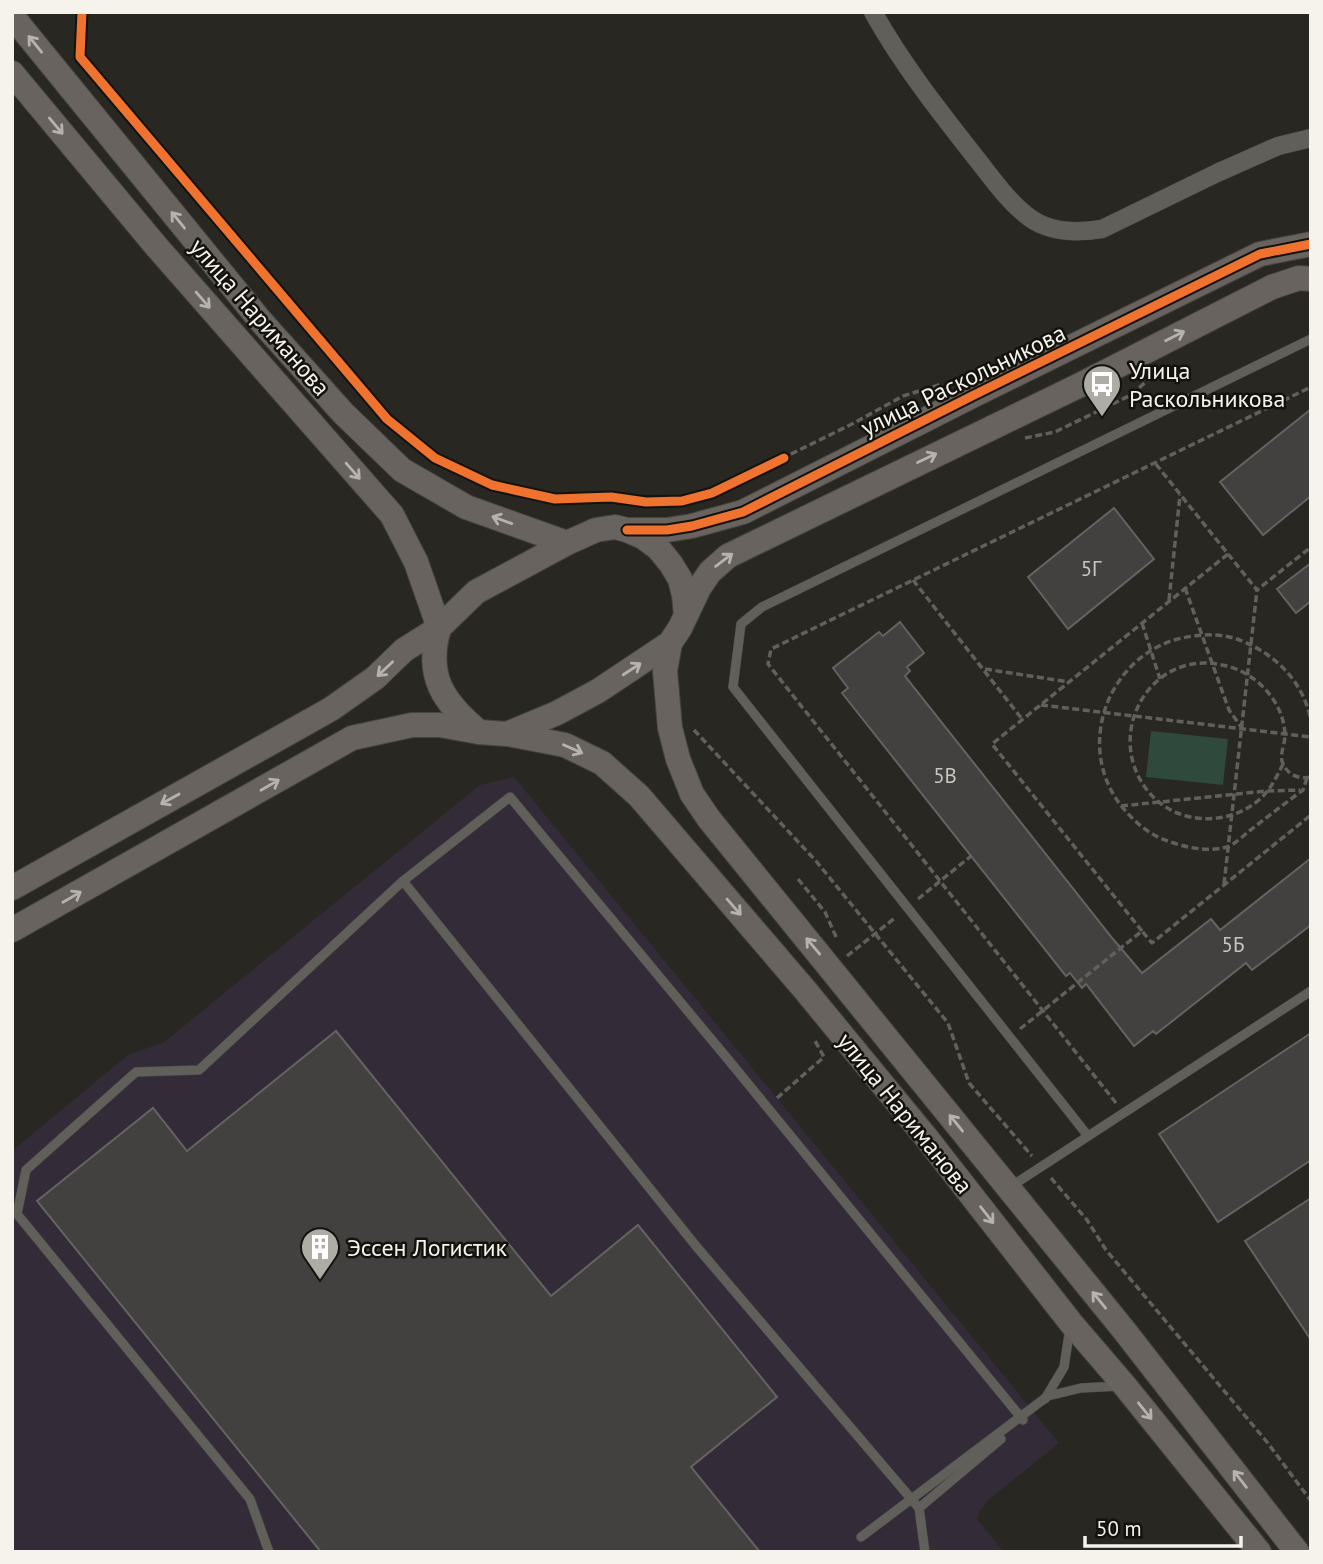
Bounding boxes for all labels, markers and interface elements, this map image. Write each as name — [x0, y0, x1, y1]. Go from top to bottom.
one-way arrow — [27, 35, 43, 53]
one-way arrow — [48, 117, 64, 135]
one-way arrow — [171, 212, 186, 230]
street label: улица Нариманова — [183, 232, 337, 402]
one-way arrow — [195, 290, 211, 308]
street label: улица Раскольникова — [856, 317, 1070, 443]
one-way arrow — [1164, 329, 1185, 342]
place label: Улица Раскольникова — [1129, 355, 1285, 414]
bus stop icon: Улица Раскольникова — [1081, 363, 1123, 418]
one-way arrow — [916, 451, 937, 464]
one-way arrow — [345, 461, 361, 479]
one-way arrow — [492, 513, 514, 525]
one-way arrow — [714, 553, 733, 567]
house number: 5Г — [1081, 555, 1102, 582]
one-way arrow — [377, 660, 394, 677]
one-way arrow — [622, 662, 642, 676]
one-way arrow — [562, 743, 583, 756]
house number: 5В — [933, 762, 957, 789]
one-way arrow — [259, 777, 279, 791]
one-way arrow — [160, 793, 181, 806]
one-way arrow — [61, 890, 81, 904]
one-way arrow — [726, 897, 742, 915]
house number: 5Б — [1222, 931, 1245, 958]
one-way arrow — [805, 938, 821, 956]
street label: улица Нариманова — [830, 1026, 980, 1200]
one-way arrow — [948, 1114, 964, 1132]
one-way arrow — [979, 1205, 994, 1224]
building icon: Эссен Логистик — [299, 1226, 341, 1281]
place label: Эссен Логистик — [347, 1232, 508, 1263]
one-way arrow — [1091, 1291, 1107, 1309]
one-way arrow — [1138, 1402, 1153, 1420]
one-way arrow — [1232, 1470, 1247, 1488]
scale bar — [1085, 1504, 1241, 1548]
text: 50 m — [1096, 1515, 1142, 1542]

